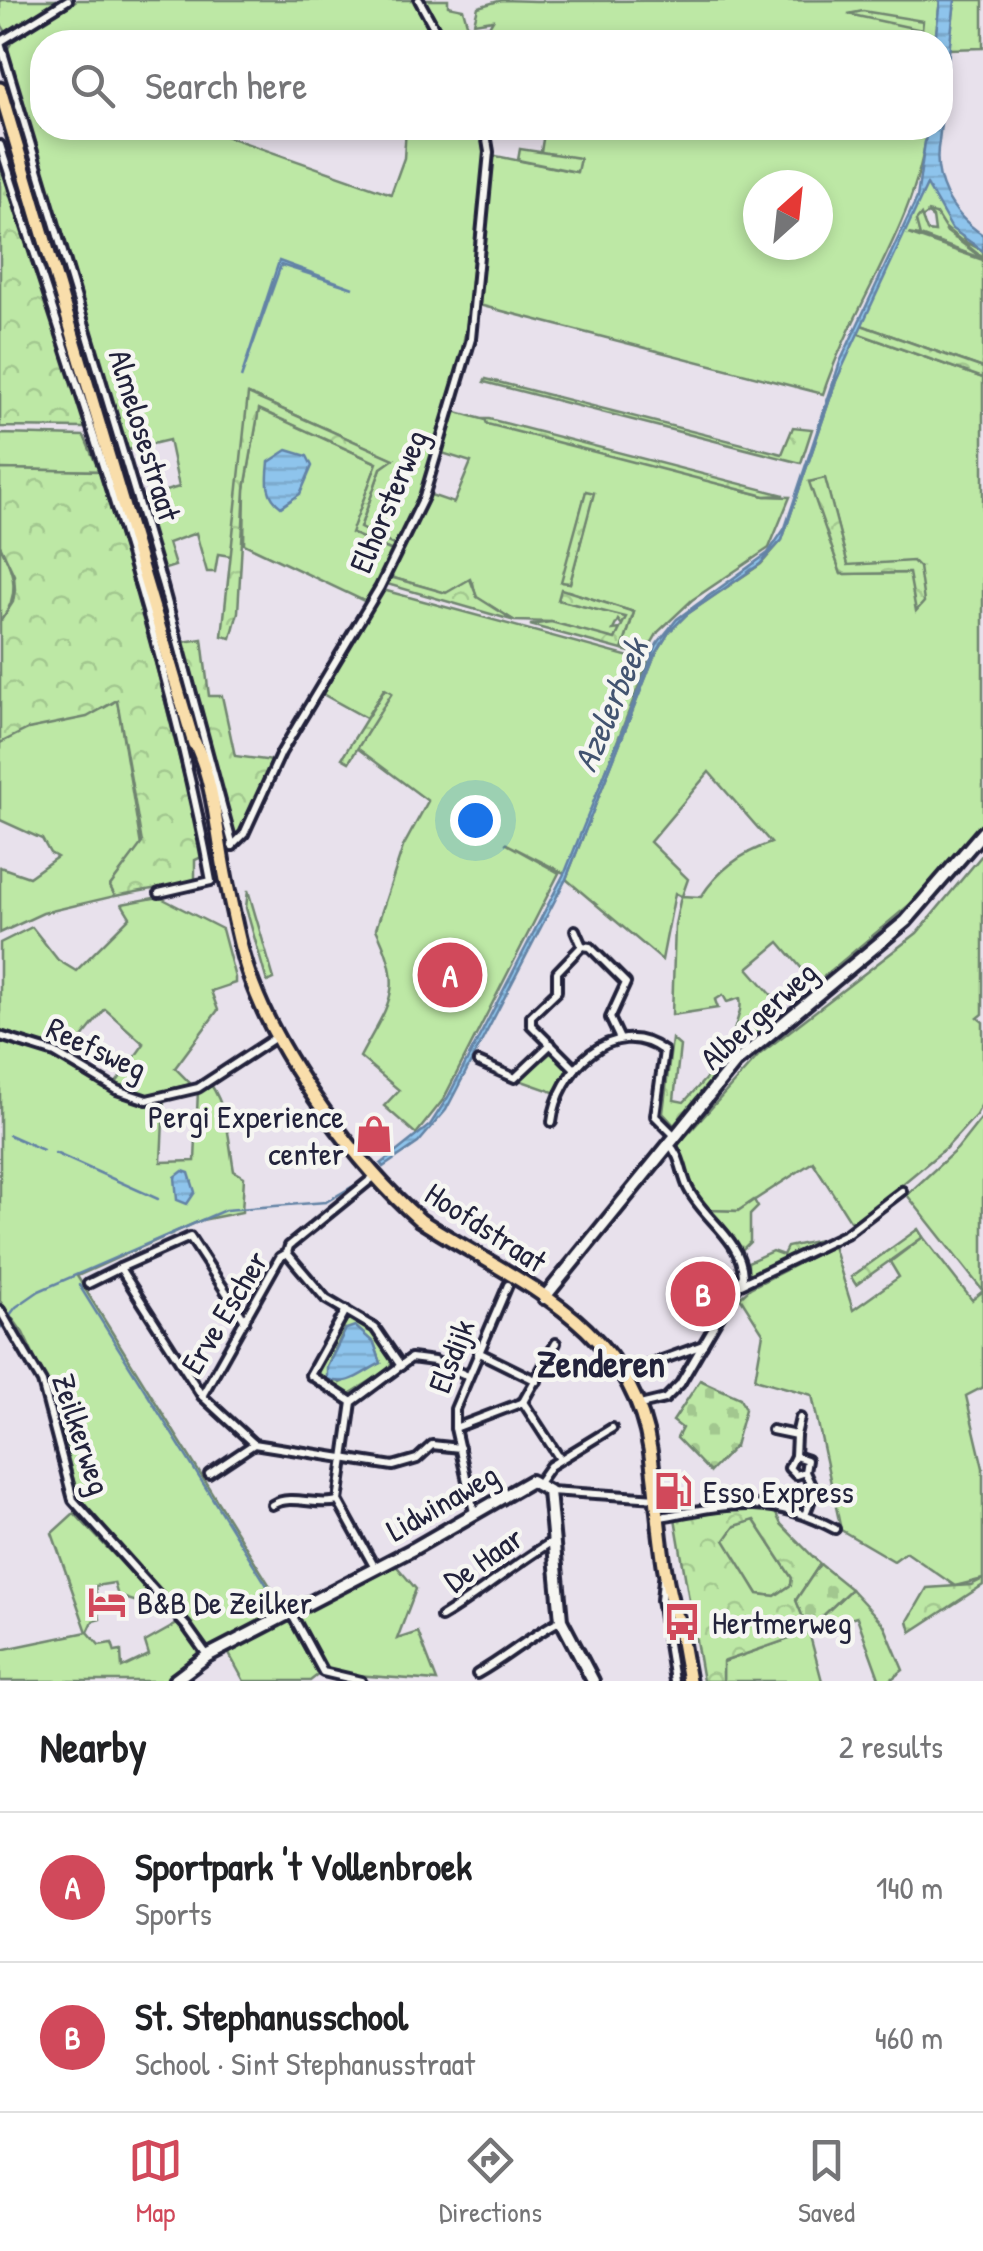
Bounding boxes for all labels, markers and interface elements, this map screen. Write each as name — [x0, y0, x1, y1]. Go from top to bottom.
search box — [30, 30, 953, 140]
icon: search — [65, 58, 120, 113]
text: Search here — [145, 59, 307, 111]
north arrow — [743, 170, 833, 260]
street label: Almelosestraat — [99, 344, 192, 527]
street label: Elhorsterweg — [339, 423, 437, 579]
water label: Azelerbeek — [561, 628, 660, 778]
your location — [450, 795, 501, 846]
pin: A — [418, 938, 482, 1012]
street label: Albergerweg — [690, 951, 826, 1079]
street label: Reefsweg — [40, 1006, 154, 1090]
place label: Pergi Experience center — [148, 1095, 344, 1175]
shop icon: Pergi Experience center — [353, 1113, 395, 1155]
street label: Hoofdstraat — [417, 1172, 556, 1283]
street label: Erve Escher — [170, 1242, 278, 1382]
pin: B — [670, 1256, 736, 1332]
street label: Elsdijk — [417, 1313, 485, 1399]
district label: Zenderen — [537, 1337, 665, 1389]
street label: Zeilkerweg — [42, 1368, 122, 1500]
street label: Lidwinaweg — [378, 1453, 506, 1551]
fuel station icon: Esso Express — [652, 1470, 694, 1512]
place label: Esso Express — [703, 1470, 854, 1513]
street label: De Haar — [435, 1516, 531, 1602]
hotel icon: B&B De Zeilker — [86, 1581, 128, 1623]
place label: B&B De Zeilker — [137, 1581, 312, 1624]
bus stop icon: Hertmerweg — [661, 1601, 703, 1643]
place label: Hertmerweg — [712, 1601, 852, 1644]
text: Nearby — [40, 1718, 147, 1775]
text: 2 results — [839, 1725, 943, 1768]
text: Sportpark 't Vollenbroek — [135, 1840, 472, 1892]
text: A — [65, 1866, 80, 1909]
text: 140 m — [876, 1866, 943, 1909]
text: Sports — [135, 1892, 212, 1935]
text: St. Stephanusschool — [135, 1990, 408, 2042]
text: B — [64, 2016, 81, 2059]
text: 460 m — [875, 2016, 943, 2059]
text: School · Sint Stephanusstraat — [135, 2042, 475, 2085]
tab: Map — [128, 2133, 183, 2231]
tab: Directions — [439, 2133, 542, 2231]
tab: Saved — [798, 2133, 855, 2231]

